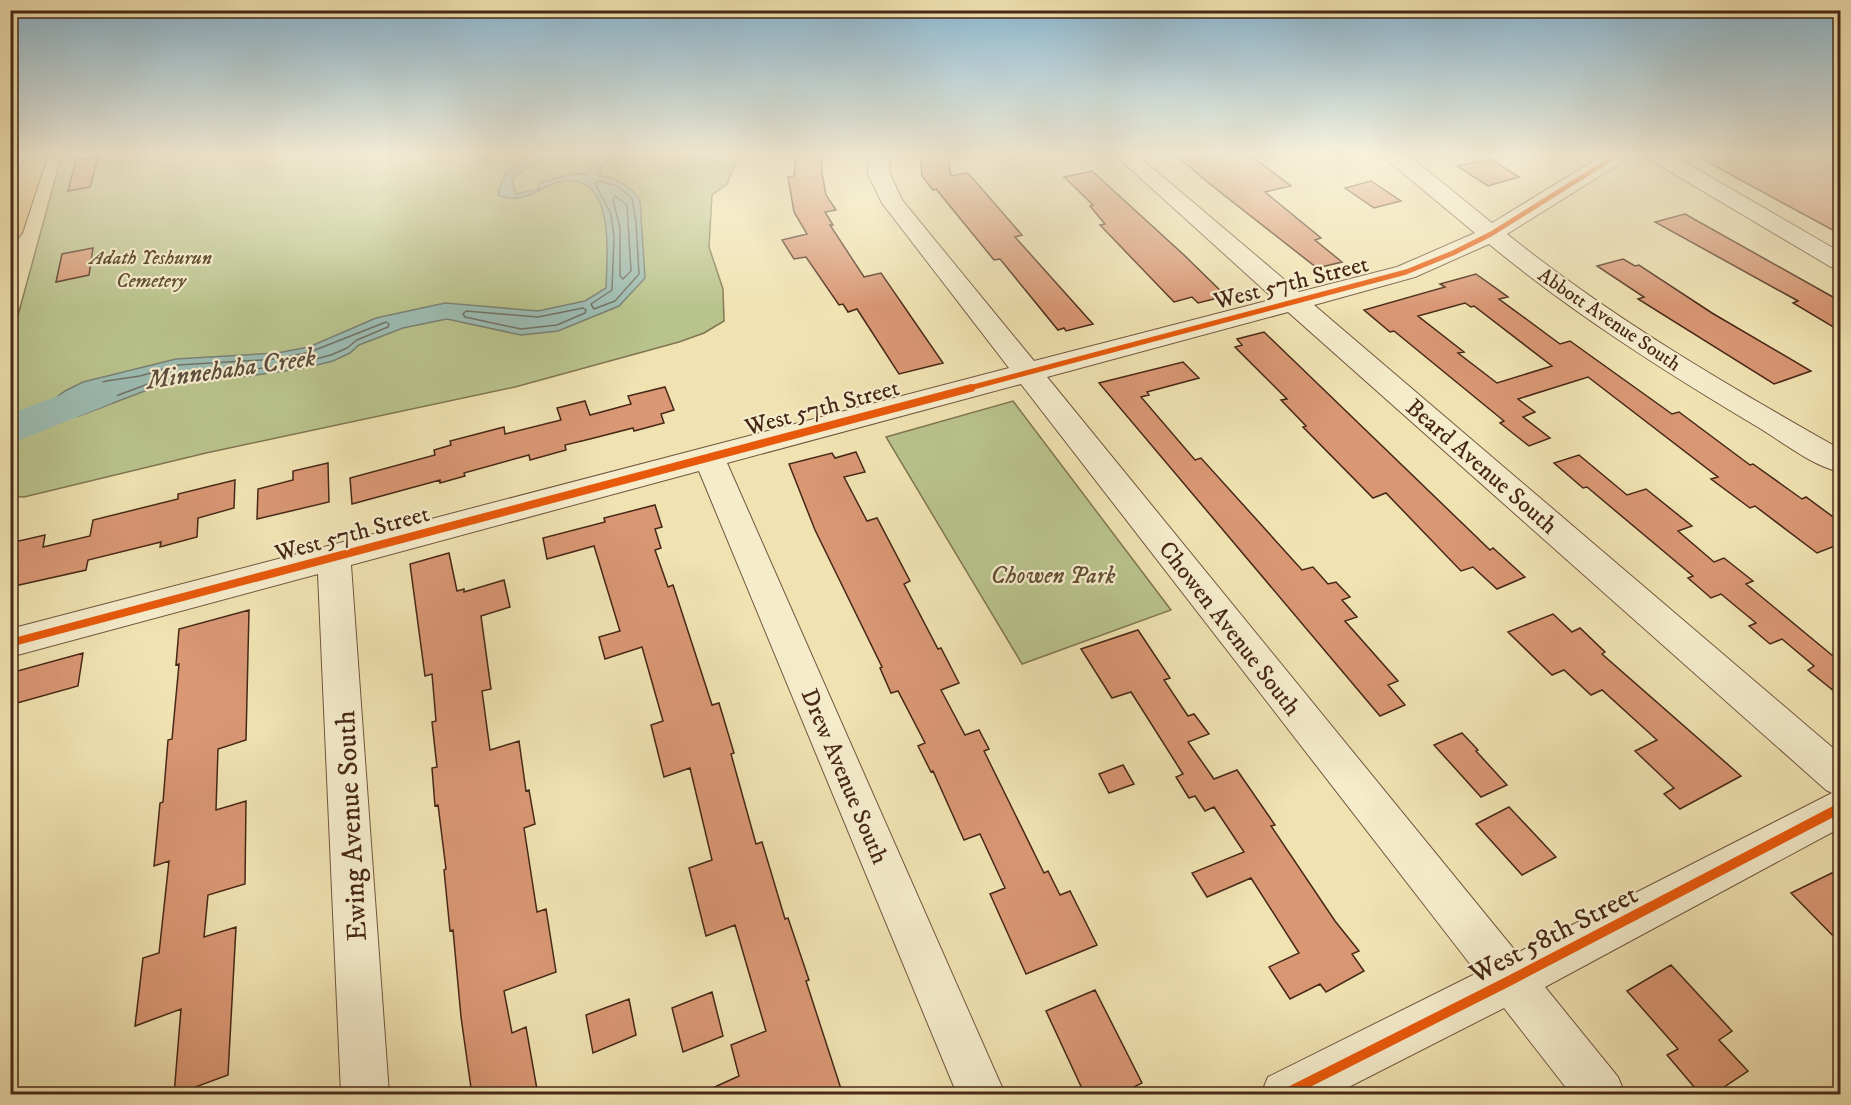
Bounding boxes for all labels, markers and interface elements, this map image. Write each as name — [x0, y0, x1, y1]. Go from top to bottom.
park label: Adath Yeshurun Cemetery — [88, 246, 212, 294]
street label: West 57th Street — [1210, 249, 1372, 317]
street label: Abbott Avenue South — [1533, 263, 1686, 378]
water label: Minnehaha Creek — [142, 341, 318, 398]
street label: West 57th Street — [741, 373, 903, 443]
street label: Beard Avenue South — [1399, 393, 1564, 541]
street label: West 57th Street — [271, 499, 433, 569]
street label: Chowen Avenue South — [1152, 535, 1307, 722]
park label: Chowen Park — [991, 561, 1115, 591]
street label: Drew Avenue South — [794, 684, 895, 869]
street label: Ewing Avenue South — [328, 709, 375, 942]
street label: West 58th Street — [1463, 877, 1644, 992]

